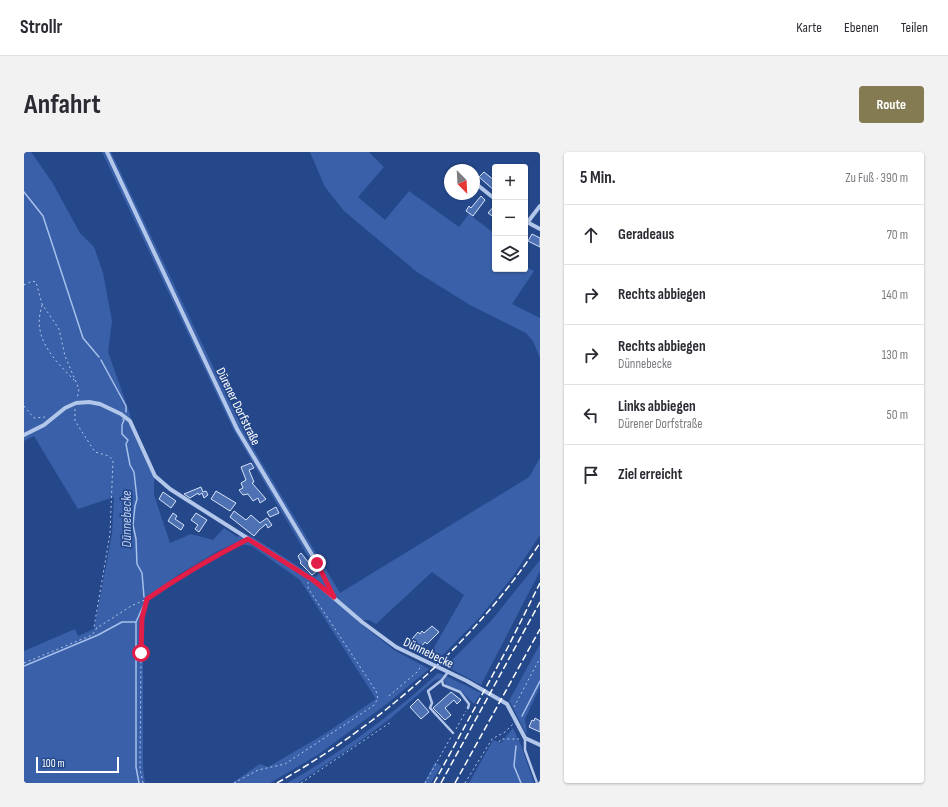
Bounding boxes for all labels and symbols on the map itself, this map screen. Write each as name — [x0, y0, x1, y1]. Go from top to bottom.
north arrow — [444, 164, 480, 200]
street label: Dürener Dorfstraße — [212, 365, 264, 448]
water label: Dünnebecke — [118, 490, 135, 547]
route end — [308, 554, 326, 572]
street label: Dünnebecke — [401, 634, 456, 672]
route start — [132, 644, 150, 662]
scale bar — [36, 755, 119, 774]

